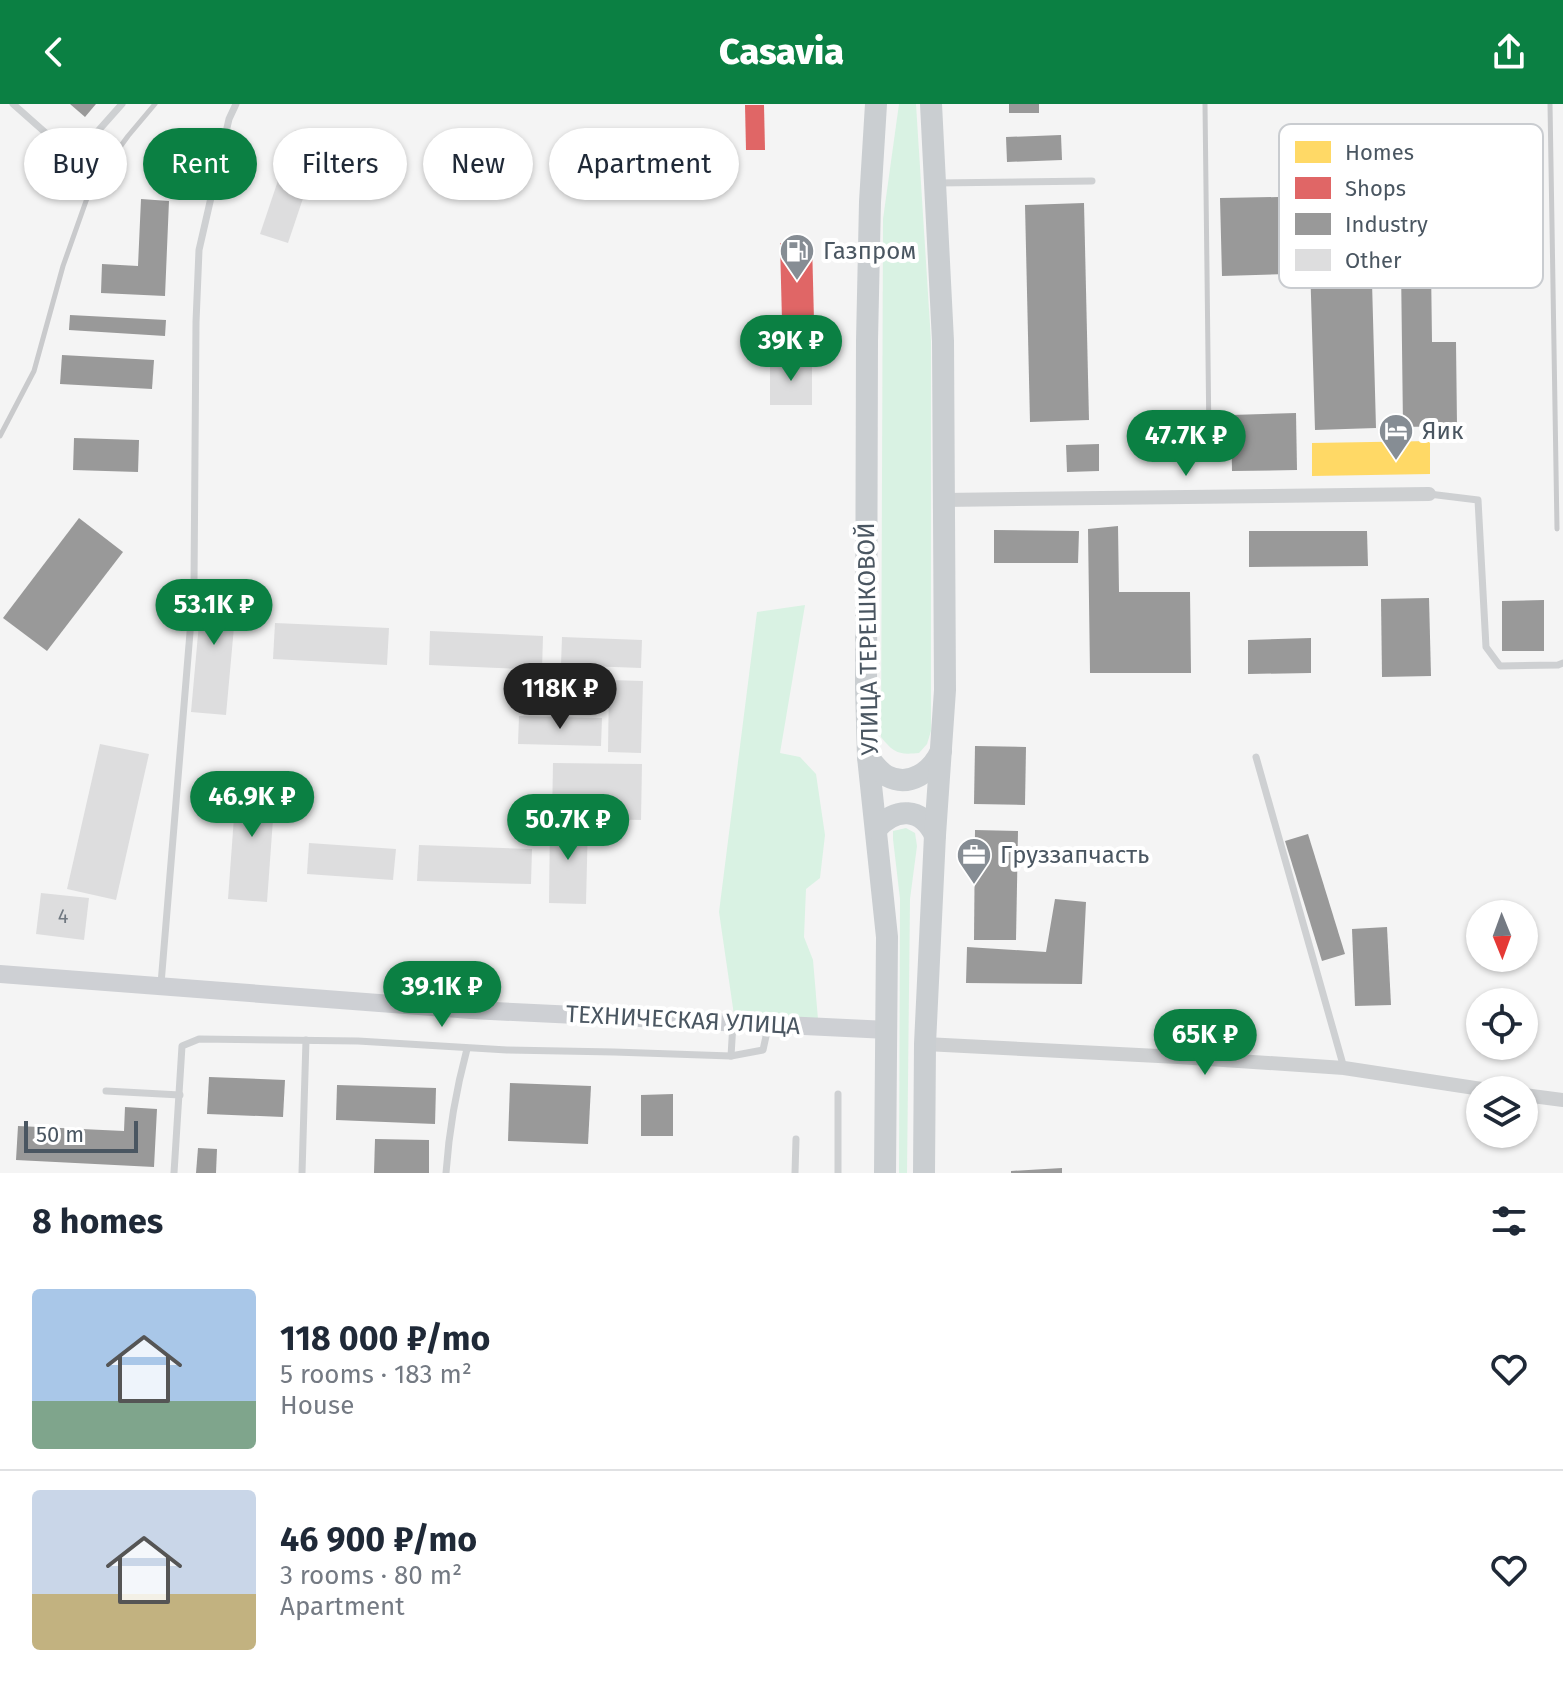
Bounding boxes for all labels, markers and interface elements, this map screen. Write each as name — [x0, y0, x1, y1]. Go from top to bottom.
icon: back — [32, 30, 76, 74]
text: Casavia — [719, 30, 844, 74]
icon: share — [1487, 30, 1531, 74]
legend — [1279, 124, 1543, 288]
chip: Buy — [24, 128, 127, 200]
chip: Rent — [143, 128, 257, 200]
chip: Filters — [273, 128, 407, 200]
chip: New — [423, 128, 533, 200]
chip: Apartment — [549, 128, 739, 200]
text: Homes — [1345, 139, 1414, 166]
text: Shops — [1345, 175, 1406, 202]
text: Industry — [1345, 211, 1428, 238]
fuel station icon: Газпром — [778, 232, 816, 282]
place label: Газпром — [823, 237, 916, 265]
text: Other — [1345, 247, 1402, 274]
pin: 39K ₽ — [735, 315, 847, 383]
text: 39K ₽ — [758, 325, 824, 356]
pin: 47.7K ₽ — [1112, 410, 1260, 478]
hotel icon: Яик — [1377, 412, 1415, 462]
place label: Яик — [1422, 417, 1464, 445]
text: 47.7K ₽ — [1145, 420, 1227, 451]
street label: УЛИЦА ТЕРЕШКОВОЙ — [852, 522, 884, 756]
pin: 53.1K ₽ — [140, 579, 288, 647]
text: 53.1K ₽ — [173, 589, 255, 620]
pin: 118K ₽ — [495, 663, 625, 731]
text: 118K ₽ — [522, 673, 598, 704]
pin: 46.9K ₽ — [178, 771, 326, 839]
text: 46.9K ₽ — [208, 781, 296, 812]
pin: 50.7K ₽ — [494, 794, 642, 862]
text: 50.7K ₽ — [525, 804, 611, 835]
office icon: Груззапчасть — [955, 836, 993, 886]
place label: Груззапчасть — [1000, 841, 1149, 869]
north arrow — [1466, 900, 1538, 972]
map controls — [1466, 900, 1538, 1148]
house number: 4 — [58, 904, 69, 928]
pin: 39.1K ₽ — [368, 961, 516, 1029]
text: 39.1K ₽ — [401, 971, 483, 1002]
button: locate — [1466, 988, 1538, 1060]
street label: ТЕХНИЧЕСКАЯ УЛИЦА — [565, 1000, 801, 1040]
pin: 65K ₽ — [1149, 1009, 1261, 1077]
text: 65K ₽ — [1172, 1019, 1238, 1050]
button: layers — [1466, 1076, 1538, 1148]
scale bar — [24, 1117, 138, 1153]
text: 50 m — [36, 1121, 84, 1148]
icon: filters — [1487, 1199, 1531, 1243]
text: 8 homes — [32, 1201, 163, 1242]
text: 118 000 ₽/mo — [280, 1318, 490, 1359]
icon: home — [96, 1321, 192, 1417]
icon: heart — [1487, 1347, 1531, 1391]
text: 5 rooms · 183 m² — [280, 1359, 472, 1390]
text: House — [280, 1390, 354, 1421]
text: 46 900 ₽/mo — [280, 1519, 477, 1560]
icon: home — [96, 1522, 192, 1618]
icon: heart — [1487, 1548, 1531, 1592]
text: 3 rooms · 80 m² — [280, 1560, 462, 1591]
text: Apartment — [280, 1591, 405, 1622]

